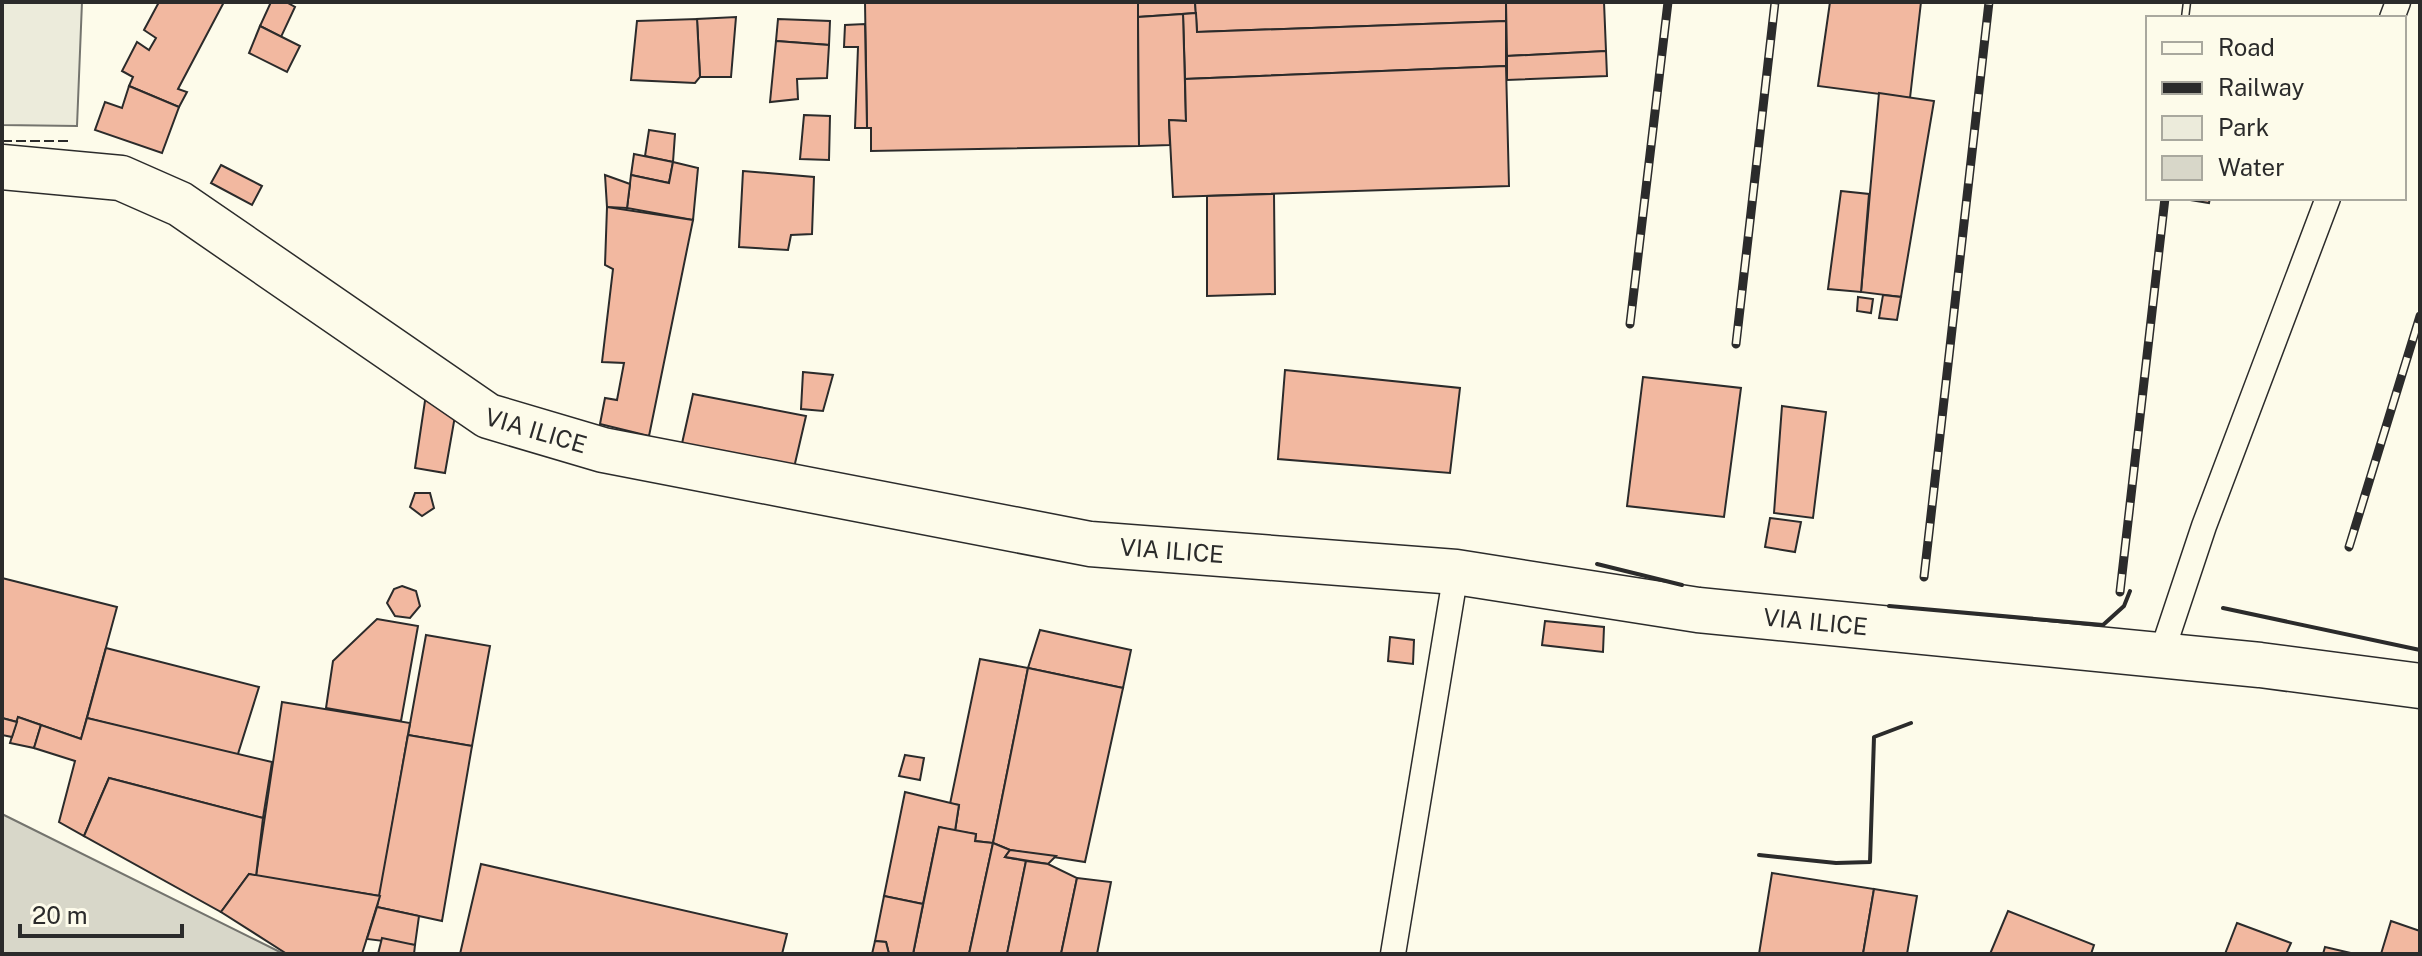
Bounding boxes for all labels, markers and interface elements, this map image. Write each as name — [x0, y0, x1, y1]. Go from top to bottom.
legend — [2146, 16, 2406, 200]
text: Road — [2218, 33, 2275, 61]
text: Railway — [2218, 73, 2304, 101]
text: Park — [2218, 113, 2269, 141]
text: Water — [2218, 153, 2285, 181]
street label: VIA ILICE — [482, 402, 590, 458]
street label: VIA ILICE — [1119, 532, 1225, 568]
street label: VIA ILICE — [1762, 602, 1869, 641]
scale bar — [20, 888, 182, 938]
text: 20 m — [32, 901, 88, 929]

